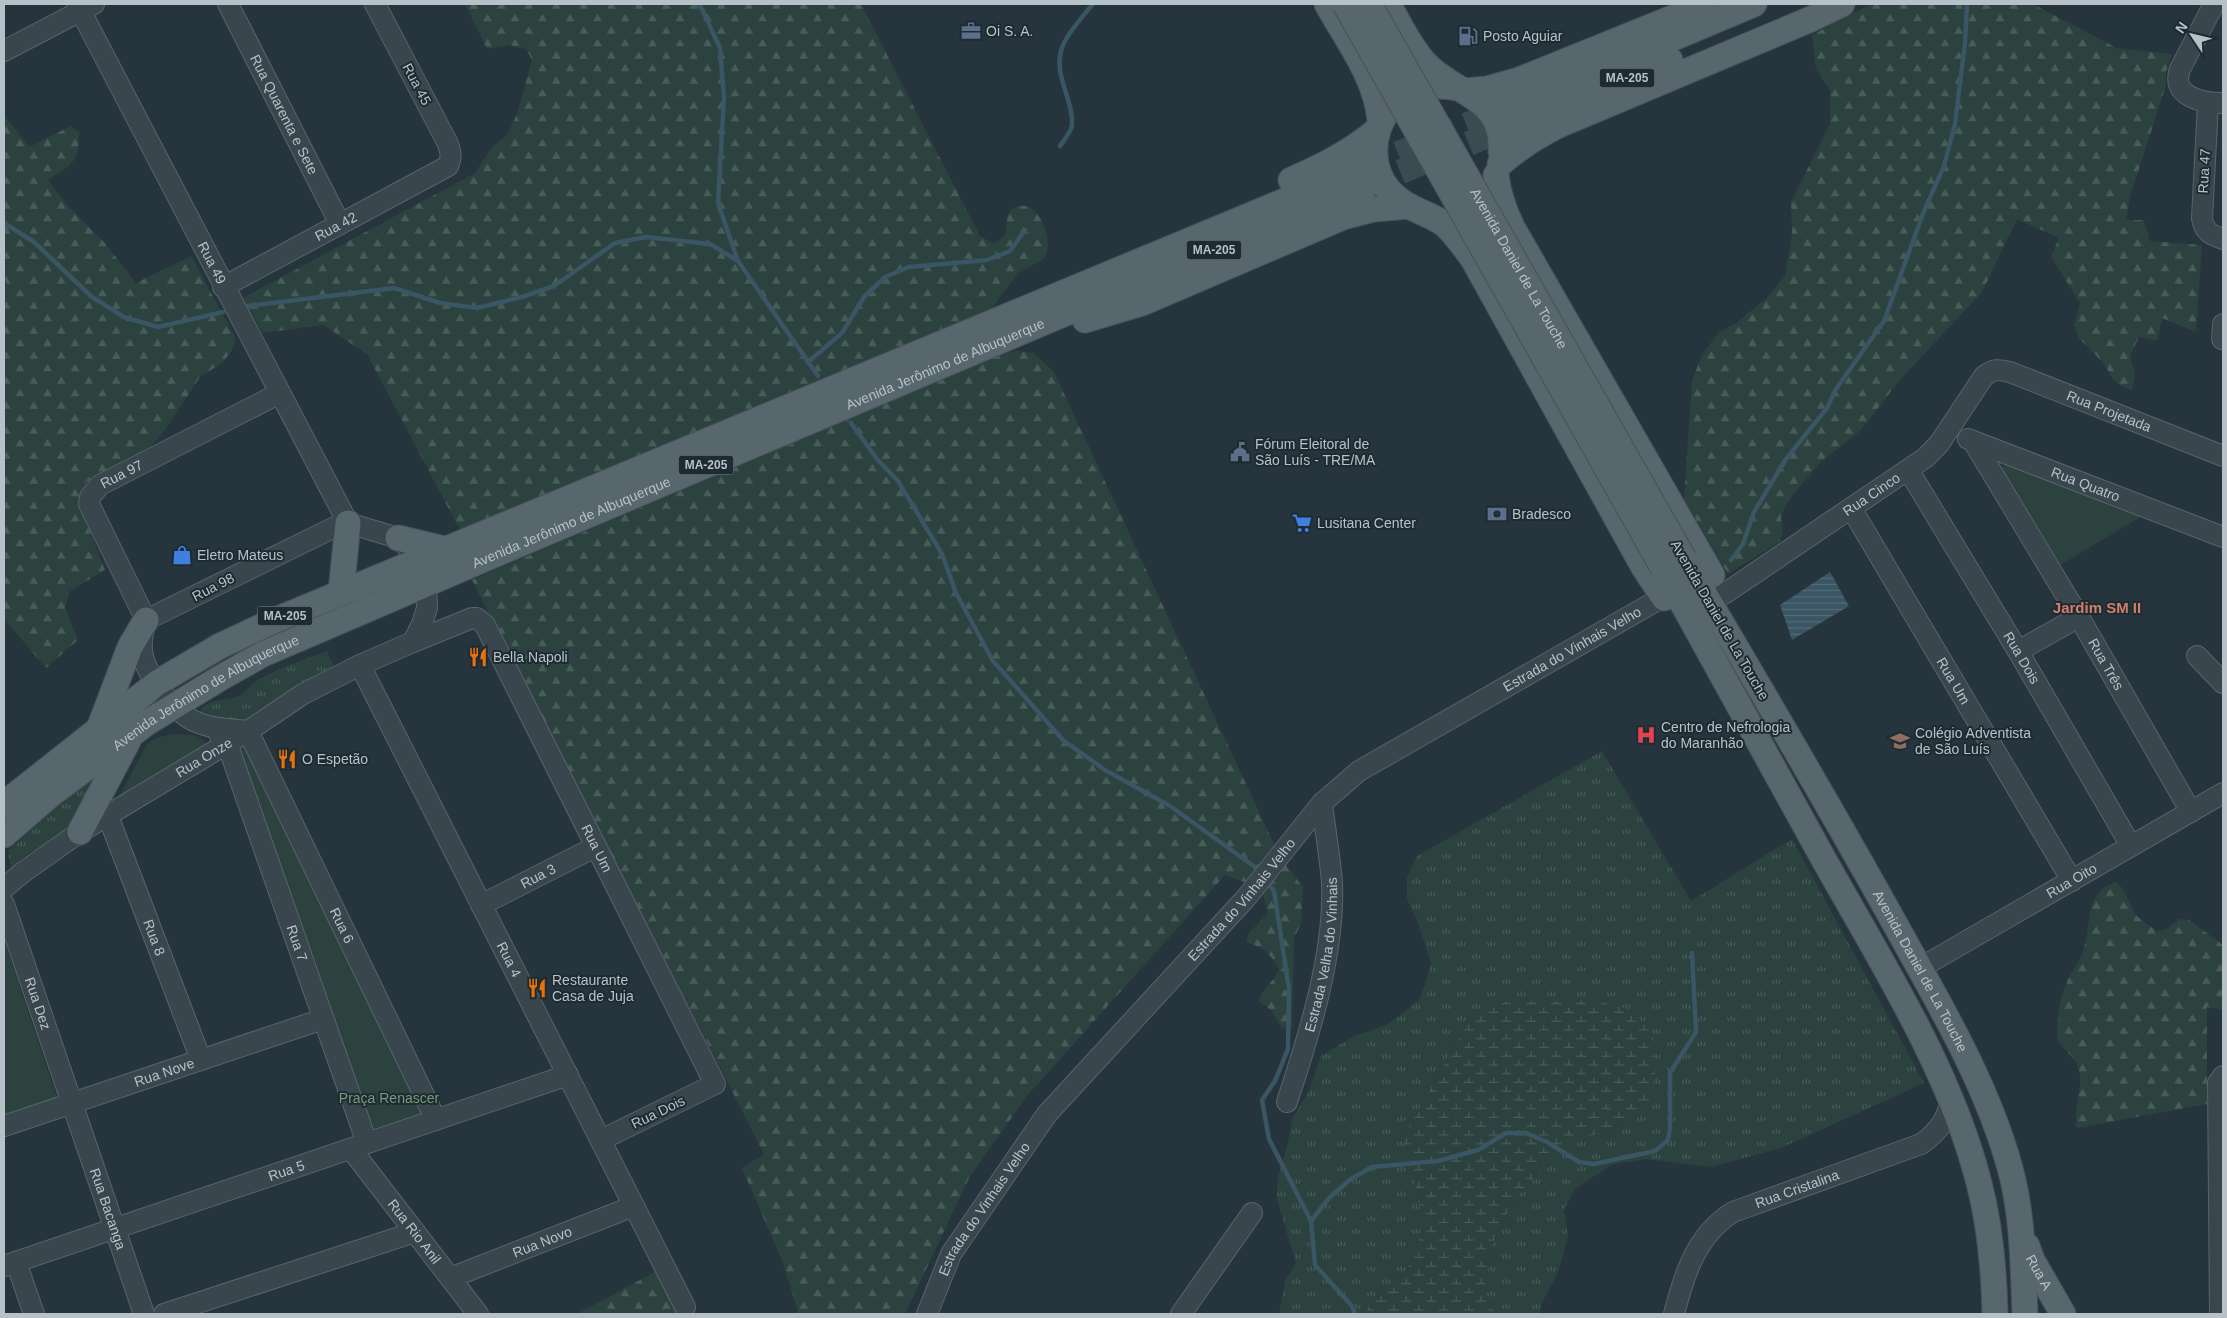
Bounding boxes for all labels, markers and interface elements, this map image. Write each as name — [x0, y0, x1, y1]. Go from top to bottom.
north arrow — [2167, 10, 2217, 60]
text: N — [2172, 19, 2191, 36]
office icon: Oi S. A. — [960, 20, 982, 42]
place label: Oi S. A. — [986, 23, 1033, 39]
fuel station icon: Posto Aguiar — [1457, 25, 1479, 47]
place label: Posto Aguiar — [1483, 28, 1563, 44]
street label: Rua Quarenta e Sete — [247, 52, 322, 177]
street label: Rua 45 — [399, 60, 435, 108]
road number: MA-205 — [1600, 68, 1654, 88]
street label: Rua 47 — [2195, 148, 2213, 194]
street label: Avenida Daniel de La Touche — [1467, 185, 1571, 352]
street label: Rua 42 — [312, 209, 360, 244]
street label: Rua 49 — [195, 239, 230, 287]
road number: MA-205 — [1186, 240, 1242, 260]
street label: Avenida Jerônimo de Albuquerque — [843, 315, 1047, 413]
street label: Rua Projetada — [2064, 387, 2154, 435]
place label: Fórum Eleitoral de São Luís - TRE/MA — [1255, 436, 1376, 468]
public building icon: Fórum Eleitoral de São Luís - TRE/MA — [1229, 441, 1251, 463]
road number: MA-205 — [678, 456, 734, 474]
street label: Rua 97 — [98, 457, 145, 491]
street label: Rua Quatro — [2049, 464, 2122, 505]
street label: Rua Cinco — [1840, 469, 1903, 519]
street label: Avenida Jerônimo de Albuquerque — [470, 473, 673, 571]
bank icon: Bradesco — [1486, 503, 1508, 525]
place label: Bradesco — [1512, 506, 1571, 522]
supermarket icon: Lusitana Center — [1291, 512, 1313, 534]
place label: Lusitana Center — [1317, 515, 1416, 531]
street label: Avenida Daniel de La Touche — [1668, 537, 1772, 703]
shop icon: Eletro Mateus — [171, 544, 193, 566]
place label: Eletro Mateus — [197, 547, 283, 563]
street label: Rua 98 — [189, 570, 237, 604]
district label: Jardim SM II — [2053, 599, 2141, 616]
street label: Estrada do Vinhais Velho — [1500, 603, 1644, 695]
road number: MA-205 — [258, 606, 312, 626]
street label: Rua Dois — [2000, 629, 2043, 687]
street label: Avenida Jerônimo de Albuquerque — [109, 631, 302, 754]
street label: Rua Três — [2085, 636, 2127, 693]
restaurant icon: Bella Napoli — [467, 646, 489, 668]
place label: Bella Napoli — [493, 649, 568, 665]
street label: Rua Um — [1933, 655, 1973, 707]
place label: Centro de Nefrologia do Maranhão — [1661, 719, 1790, 751]
hospital icon: Centro de Nefrologia do Maranhão — [1635, 724, 1657, 746]
place label: Colégio Adventista de São Luís — [1915, 725, 2031, 757]
school or university icon: Colégio Adventista de São Luís — [1889, 730, 1911, 752]
street label: Rua Onze — [173, 734, 235, 781]
restaurant icon: O Espetão — [276, 748, 298, 770]
place label: O Espetão — [302, 751, 368, 767]
street label: Rua Um — [578, 822, 616, 875]
street label: Estrada do Vinhais Velho — [1184, 835, 1299, 964]
street label: Rua 3 — [518, 860, 559, 892]
street label: Rua Oito — [2044, 860, 2100, 901]
street label: Estrada Velha do Vinhais — [1301, 877, 1340, 1034]
street label: Avenida Daniel de La Touche — [1870, 887, 1971, 1055]
street label: Rua 6 — [327, 905, 357, 946]
street label: Rua 8 — [140, 917, 169, 958]
street label: Rua 7 — [283, 923, 311, 964]
street label: Rua 4 — [493, 939, 525, 980]
place label: Restaurante Casa de Juja — [552, 972, 634, 1004]
street label: Rua Dez — [22, 975, 54, 1032]
restaurant icon: Restaurante Casa de Juja — [526, 977, 548, 999]
street label: Rua Nove — [132, 1055, 197, 1090]
park label: Praça Renascer — [339, 1090, 440, 1106]
street label: Rua Dois — [629, 1092, 687, 1132]
street label: Estrada do Vinhais Velho — [935, 1139, 1033, 1278]
street label: Rua 5 — [266, 1157, 307, 1184]
street label: Rua Bacanga — [87, 1166, 129, 1252]
street label: Rua Cristalina — [1753, 1166, 1841, 1211]
street label: Rua Rio Anil — [385, 1196, 444, 1267]
street label: Rua Novo — [510, 1223, 574, 1261]
street label: Rua A — [2023, 1252, 2056, 1293]

